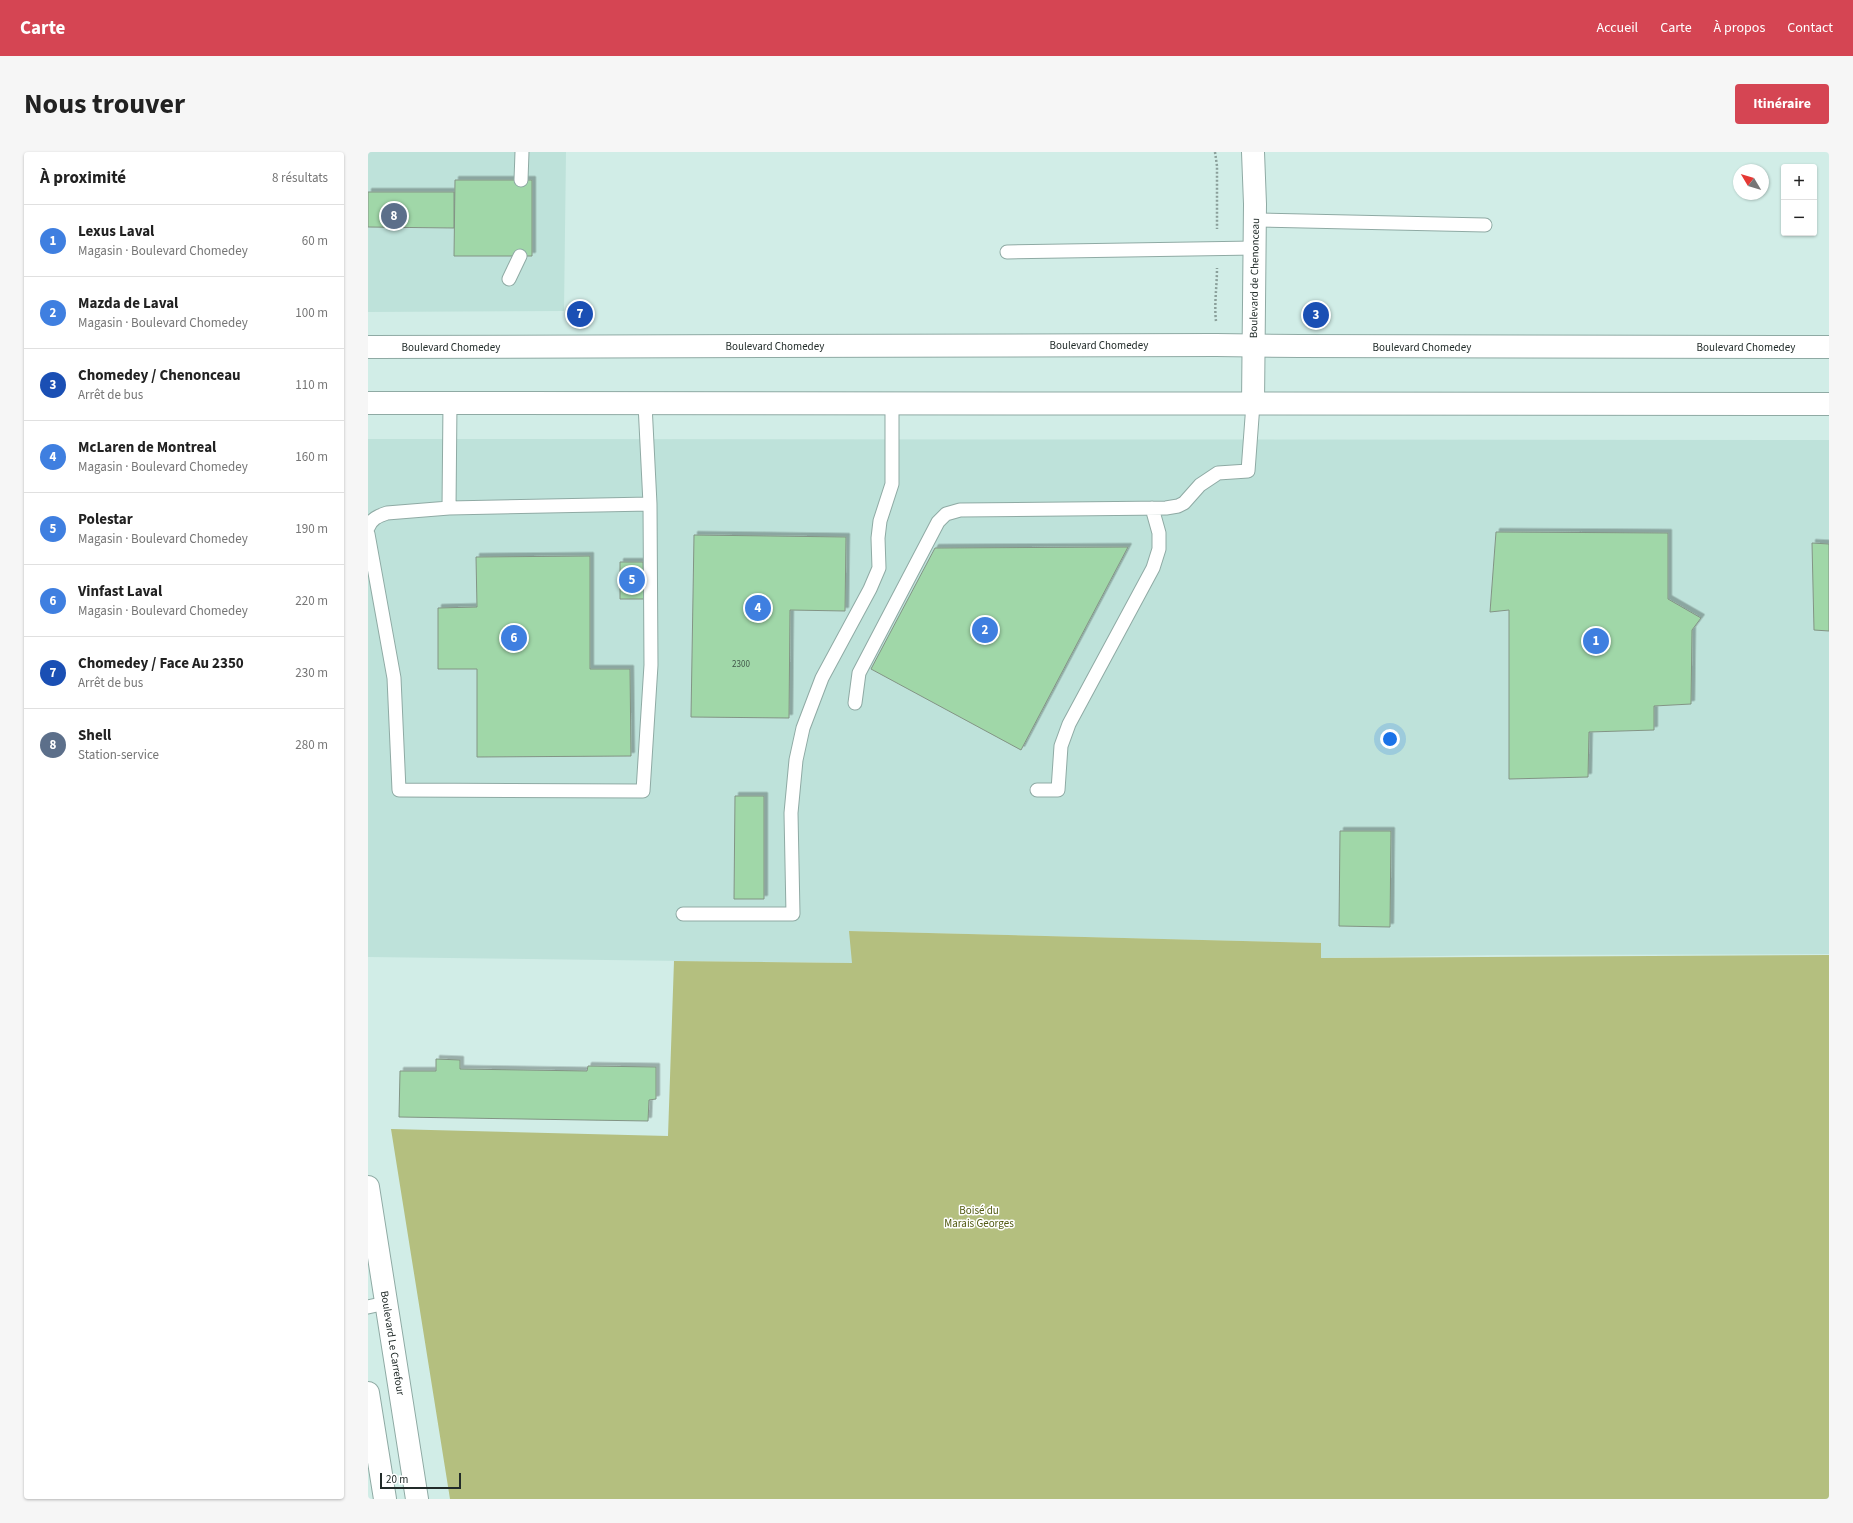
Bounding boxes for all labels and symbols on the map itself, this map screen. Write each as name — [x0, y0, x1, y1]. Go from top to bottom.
north arrow — [1733, 164, 1769, 200]
pin: 8 — [381, 201, 407, 231]
street label: Boulevard de Chenonceau — [1246, 218, 1263, 338]
pin: 7 — [567, 299, 593, 329]
pin: 3 — [1303, 300, 1329, 330]
street label: Boulevard Chomedey — [1050, 338, 1148, 353]
street label: Boulevard Chomedey — [726, 339, 824, 354]
street label: Boulevard Chomedey — [402, 340, 500, 355]
street label: Boulevard Chomedey — [1373, 340, 1471, 355]
street label: Boulevard Chomedey — [1697, 340, 1795, 355]
pin: 5 — [619, 565, 645, 595]
pin: 4 — [745, 593, 771, 623]
pin: 2 — [972, 615, 998, 645]
pin: 6 — [501, 623, 527, 653]
pin: 1 — [1583, 626, 1609, 656]
house number: 2300 — [732, 658, 750, 671]
your location — [1380, 729, 1400, 749]
park label: Boisé du Marais Georges — [944, 1203, 1014, 1231]
street label: Boulevard Le Carrefour — [377, 1290, 408, 1397]
scale bar — [380, 1471, 461, 1490]

